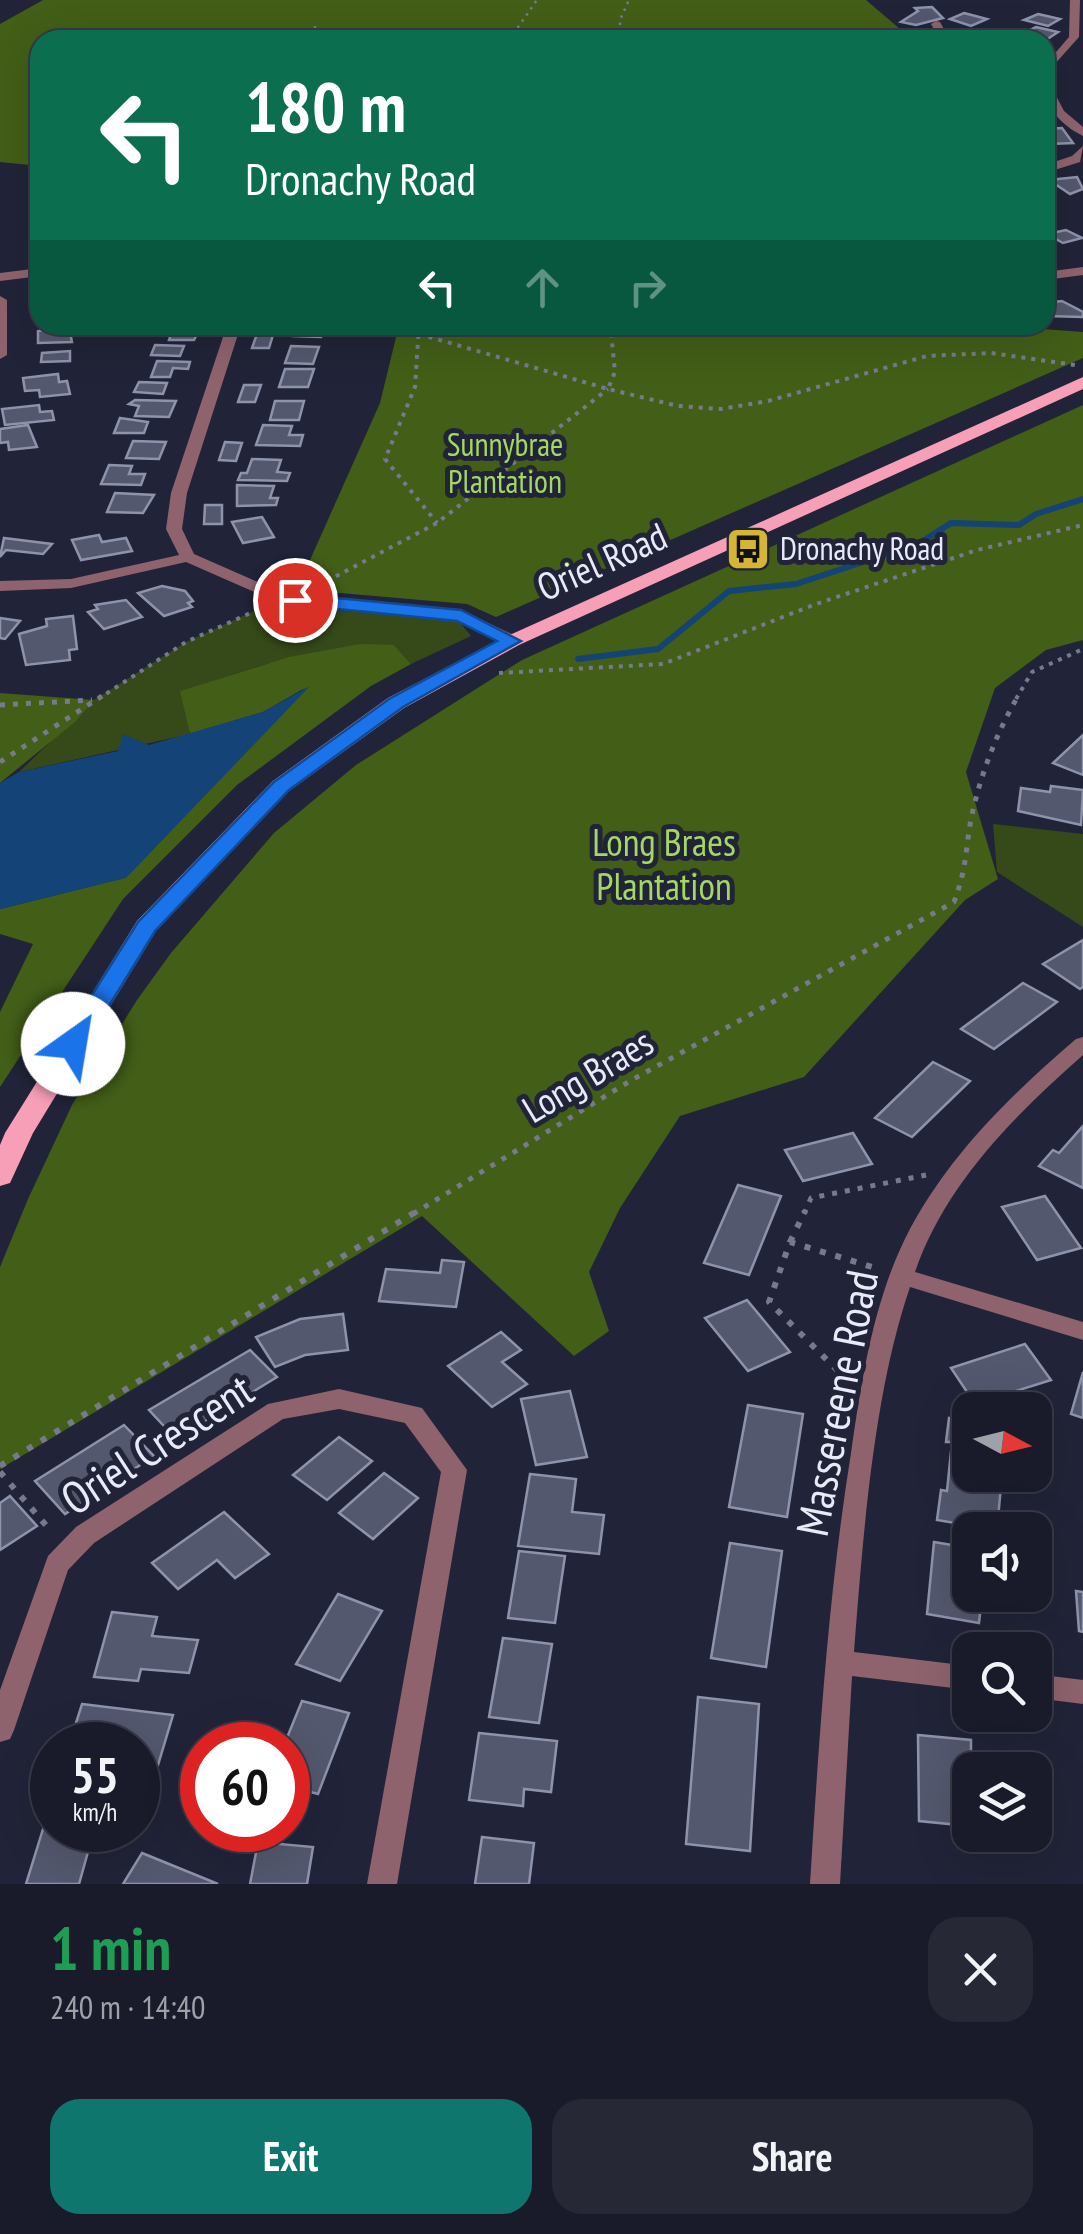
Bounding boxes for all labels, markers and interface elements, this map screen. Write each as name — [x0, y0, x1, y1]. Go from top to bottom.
text: 180 m — [245, 61, 406, 151]
icon: left — [80, 70, 210, 200]
text: Dronachy Road — [245, 149, 476, 207]
icon: left — [410, 260, 465, 315]
icon: ahead — [515, 260, 570, 315]
icon: right — [620, 260, 675, 315]
park label: Sunnybrae Plantation — [447, 423, 563, 502]
street label: Oriel Road — [529, 510, 674, 611]
bus stop icon: Dronachy Road — [725, 526, 771, 572]
place label: Dronachy Road — [780, 527, 944, 569]
pin — [253, 558, 338, 643]
icon: arrive — [268, 573, 323, 628]
park label: Long Braes Plantation — [592, 817, 736, 910]
position arrow — [21, 992, 125, 1096]
street label: Long Braes — [513, 1017, 661, 1133]
street label: Massereene Road — [782, 1265, 890, 1541]
street label: Oriel Crescent — [49, 1359, 264, 1527]
north arrow — [952, 1392, 1052, 1492]
map controls — [952, 1392, 1052, 1852]
button: sound — [952, 1512, 1052, 1612]
button: search — [952, 1632, 1052, 1732]
speed limit sign: 60 — [180, 1722, 310, 1852]
text: 55 — [71, 1742, 119, 1807]
button: layers — [952, 1752, 1052, 1852]
text: km/h — [73, 1796, 117, 1828]
text: 1 min — [50, 1909, 171, 1987]
button: close — [928, 1917, 1033, 2022]
text: 240 m · 14:40 — [50, 1986, 205, 2028]
button: Exit — [50, 2099, 532, 2214]
button: Share — [552, 2099, 1033, 2214]

